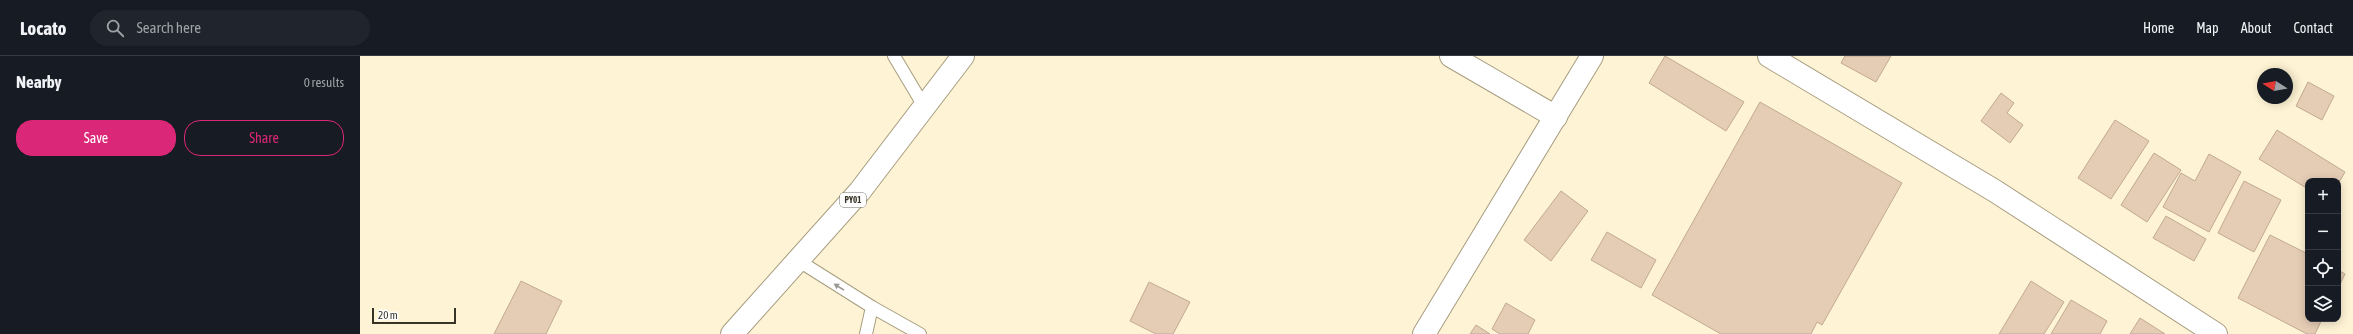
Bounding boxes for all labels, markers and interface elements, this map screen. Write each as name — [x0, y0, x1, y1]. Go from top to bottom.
search box — [90, 10, 370, 46]
text: Locato — [20, 17, 66, 39]
icon: search — [104, 17, 126, 39]
text: Search here — [136, 19, 201, 36]
text: Home — [2143, 20, 2174, 36]
text: Map — [2196, 20, 2219, 36]
text: About — [2241, 20, 2272, 36]
text: Contact — [2294, 20, 2333, 36]
north arrow — [2257, 68, 2293, 104]
text: Nearby — [16, 72, 62, 92]
text: 0 results — [304, 75, 344, 90]
button: Save — [16, 120, 176, 156]
button: Share — [184, 120, 344, 156]
map controls — [2305, 178, 2341, 322]
button: + — [2305, 178, 2341, 214]
road number: PY01 — [840, 193, 866, 207]
button: − — [2305, 214, 2341, 250]
button: locate — [2305, 250, 2341, 286]
one-way arrow — [833, 283, 845, 290]
button: layers — [2305, 286, 2341, 322]
scale bar — [372, 306, 456, 325]
text: 20 m — [378, 309, 398, 321]

